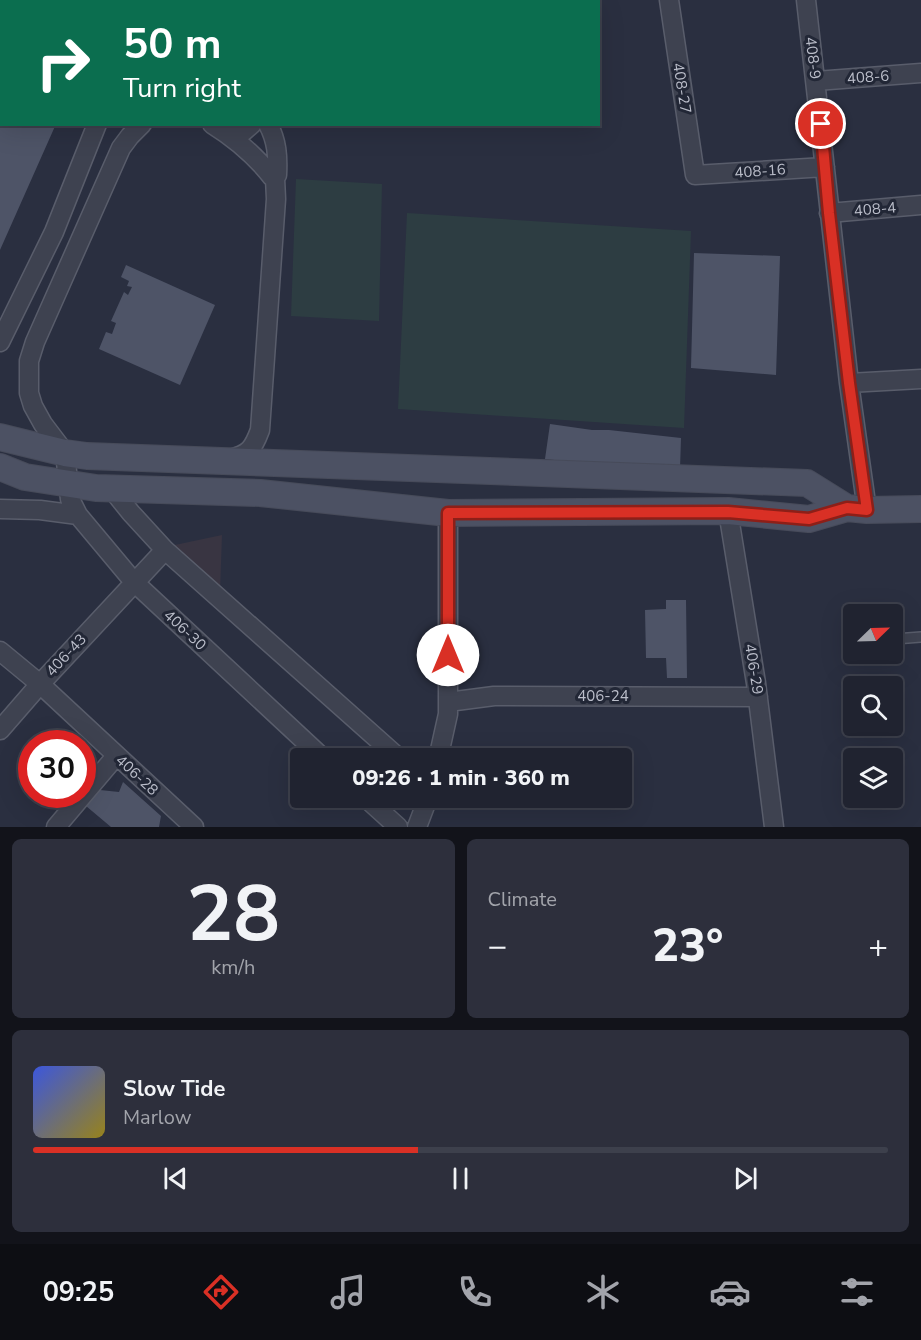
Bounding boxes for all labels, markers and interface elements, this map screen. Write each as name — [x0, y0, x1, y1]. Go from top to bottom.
text: 50 m — [123, 16, 222, 73]
icon: right — [24, 24, 102, 102]
street label: 408-9 — [800, 36, 826, 80]
street label: 408-27 — [668, 61, 696, 115]
street label: 408-6 — [846, 66, 890, 88]
text: Turn right — [123, 70, 241, 107]
pin — [795, 98, 846, 149]
icon: arrive — [804, 107, 837, 140]
street label: 408-16 — [734, 159, 786, 183]
street label: 408-4 — [853, 197, 897, 221]
north arrow — [843, 604, 903, 664]
map controls — [843, 604, 903, 808]
street label: 406-30 — [159, 605, 211, 655]
position arrow — [416, 623, 480, 687]
street label: 406-43 — [41, 629, 91, 681]
street label: 406-29 — [740, 642, 768, 696]
button: search — [843, 676, 903, 736]
street label: 406-24 — [577, 686, 629, 706]
speed limit sign: 30 — [18, 730, 96, 808]
button: layers — [843, 748, 903, 808]
street label: 406-28 — [111, 750, 163, 800]
text: 09:26 · 1 min · 360 m — [352, 763, 570, 793]
text: 28 — [186, 861, 280, 968]
text: Climate — [488, 886, 557, 913]
text: 23° — [652, 916, 723, 977]
text: − — [488, 924, 507, 969]
text: + — [868, 924, 888, 969]
text: km/h — [211, 954, 255, 981]
text: Slow Tide — [123, 1074, 225, 1104]
text: Marlow — [123, 1104, 191, 1131]
icon: previous — [159, 1162, 192, 1195]
icon: pause — [444, 1162, 477, 1195]
icon: next — [729, 1162, 762, 1195]
icon: directions — [200, 1271, 242, 1313]
icon: music — [327, 1271, 369, 1313]
icon: phone — [454, 1271, 496, 1313]
icon: climate — [582, 1271, 624, 1313]
icon: car — [709, 1271, 751, 1313]
icon: filters — [836, 1271, 878, 1313]
text: 09:25 — [43, 1274, 114, 1311]

